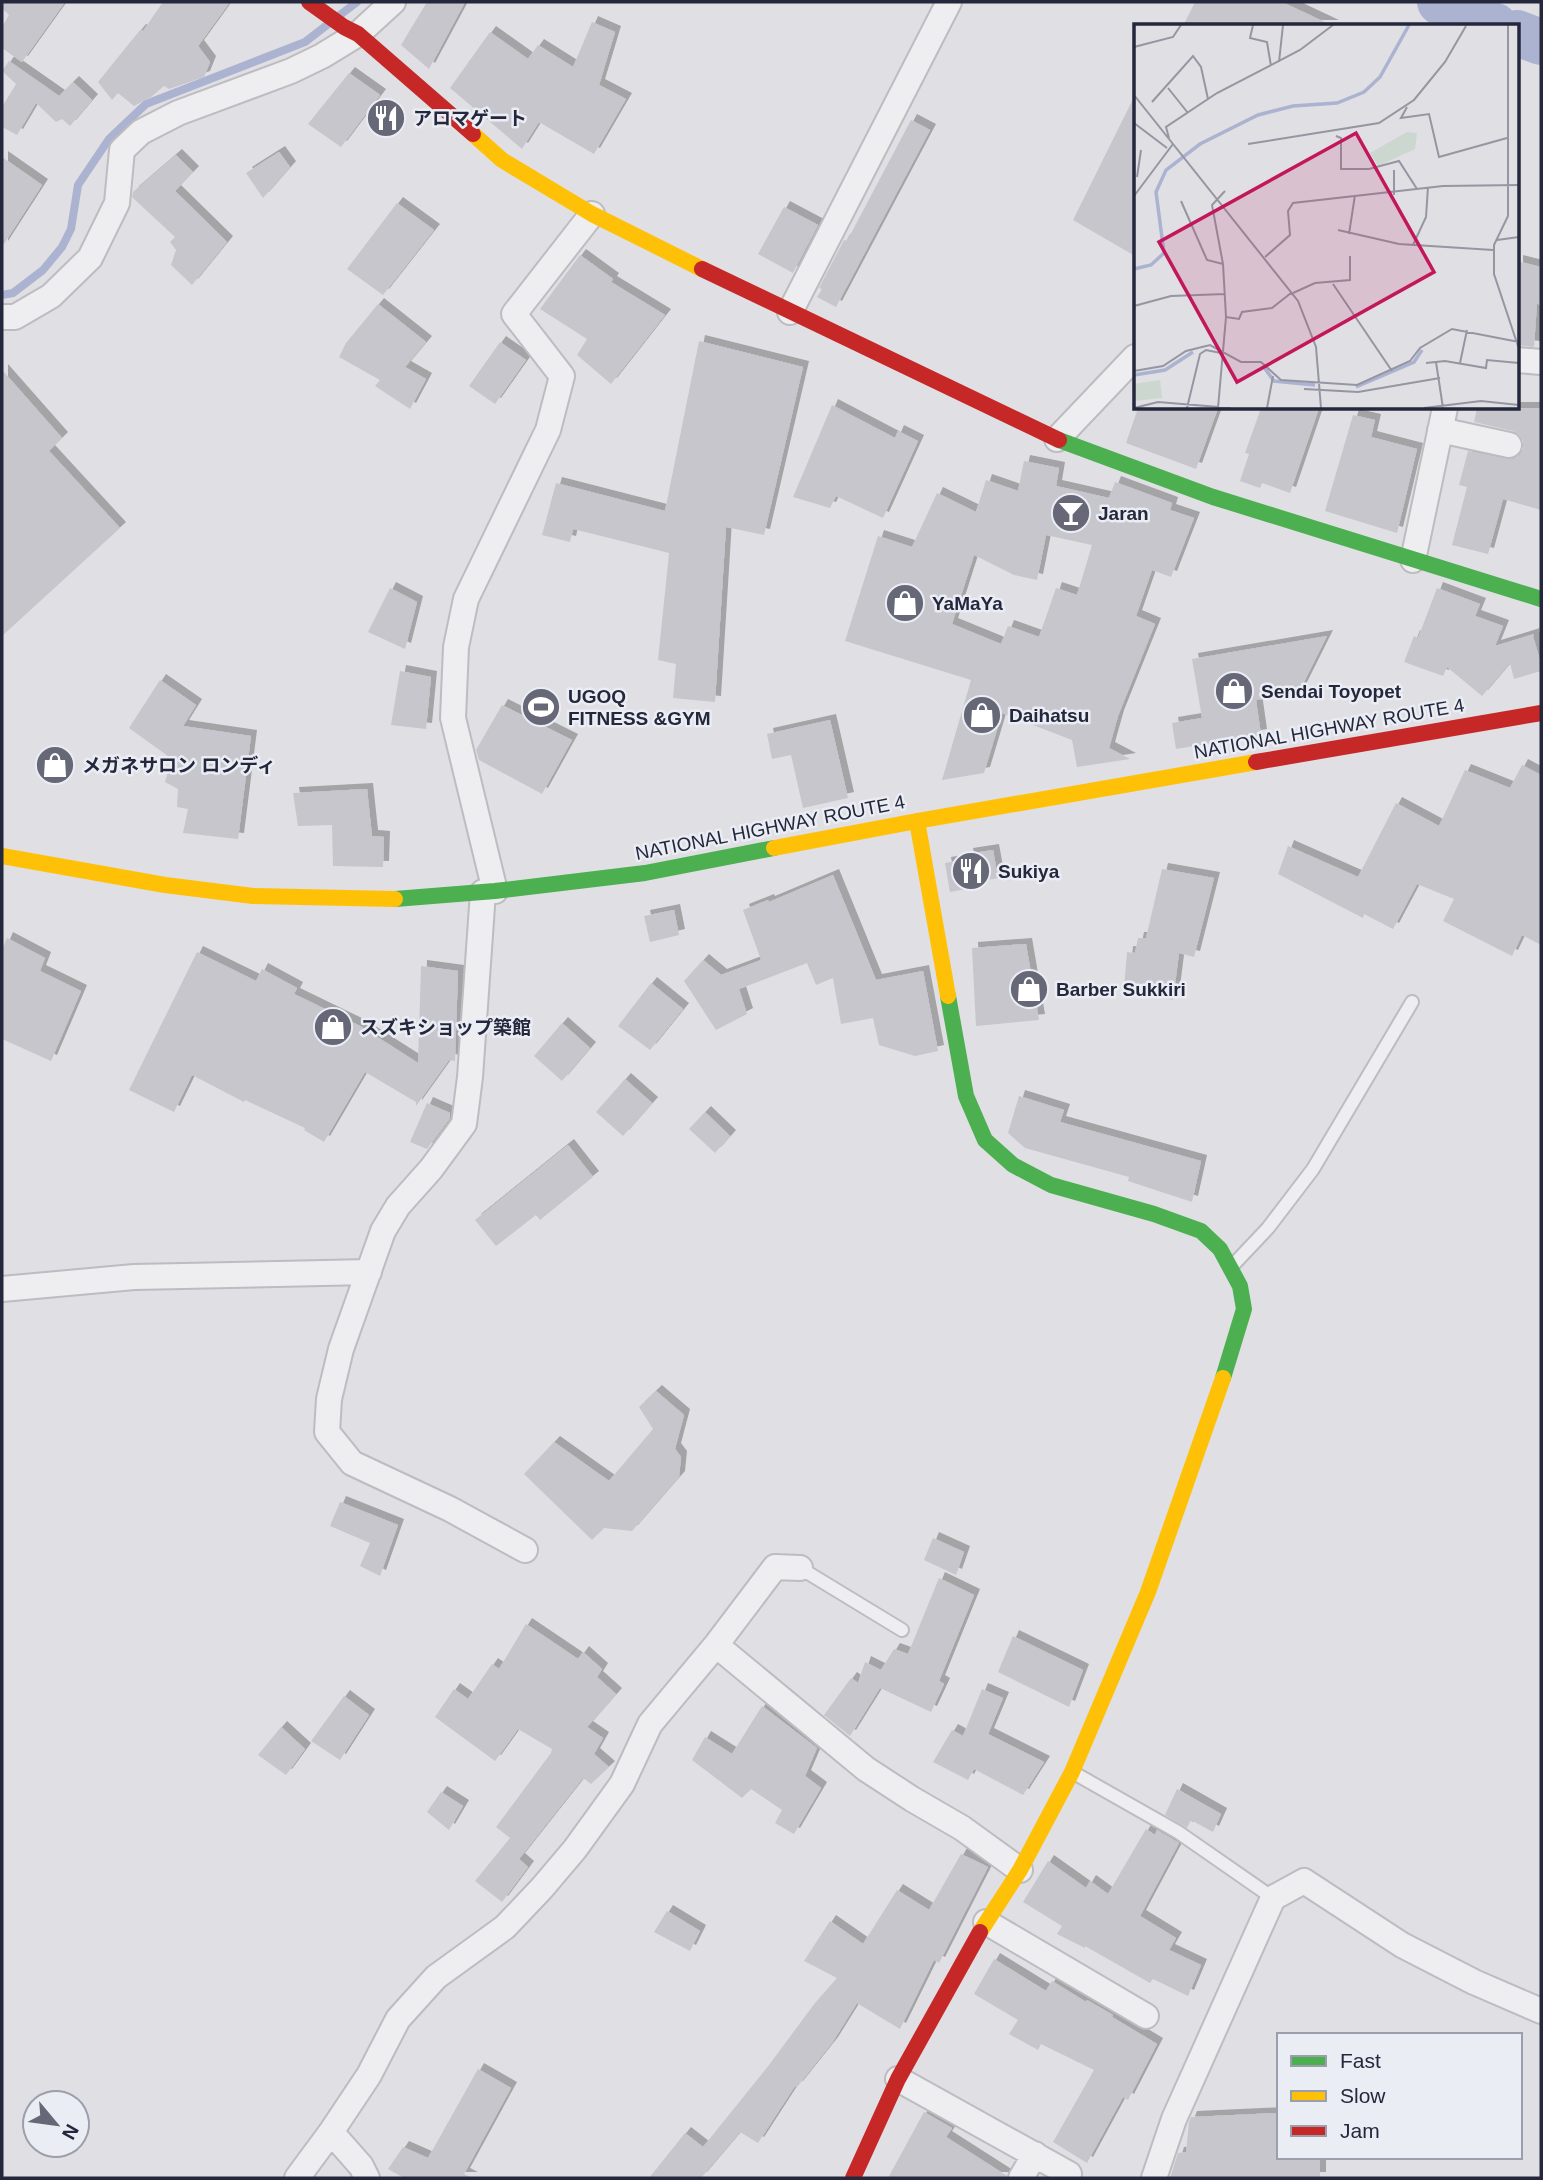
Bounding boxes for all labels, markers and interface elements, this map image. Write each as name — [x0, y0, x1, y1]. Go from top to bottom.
inset map — [1134, 24, 1518, 410]
restaurant icon: アロマゲート — [365, 97, 407, 139]
place label: アロマゲート — [413, 108, 527, 129]
bar icon: Jaran — [1050, 492, 1092, 534]
place label: Jaran — [1098, 503, 1149, 524]
shop icon: YaMaYa — [884, 582, 926, 624]
place label: YaMaYa — [932, 593, 1003, 614]
shop icon: Sendai Toyopet — [1213, 670, 1255, 712]
place label: Sendai Toyopet — [1261, 681, 1402, 702]
sports icon: UGOQ FITNESS &GYM — [520, 686, 562, 728]
place label: UGOQ FITNESS &GYM — [568, 686, 711, 729]
shop icon: Daihatsu — [961, 694, 1003, 736]
street label: NATIONAL HIGHWAY ROUTE 4 — [1192, 694, 1466, 763]
place label: Daihatsu — [1009, 705, 1089, 726]
shop icon: メガネサロン ロンディ — [34, 744, 76, 786]
place label: メガネサロン ロンディ — [82, 755, 276, 776]
street label: NATIONAL HIGHWAY ROUTE 4 — [634, 791, 907, 864]
restaurant icon: Sukiya — [950, 850, 992, 892]
place label: Sukiya — [998, 861, 1060, 882]
shop icon: Barber Sukkiri — [1008, 968, 1050, 1010]
place label: Barber Sukkiri — [1056, 979, 1186, 1000]
shop icon: スズキショップ築館 — [312, 1006, 354, 1048]
place label: スズキショップ築館 — [360, 1017, 531, 1038]
legend — [1277, 2033, 1522, 2159]
text: Fast — [1340, 2049, 1381, 2072]
text: Slow — [1340, 2084, 1386, 2107]
north arrow — [21, 2089, 91, 2159]
text: Jam — [1340, 2119, 1380, 2142]
text: N — [58, 2121, 83, 2143]

